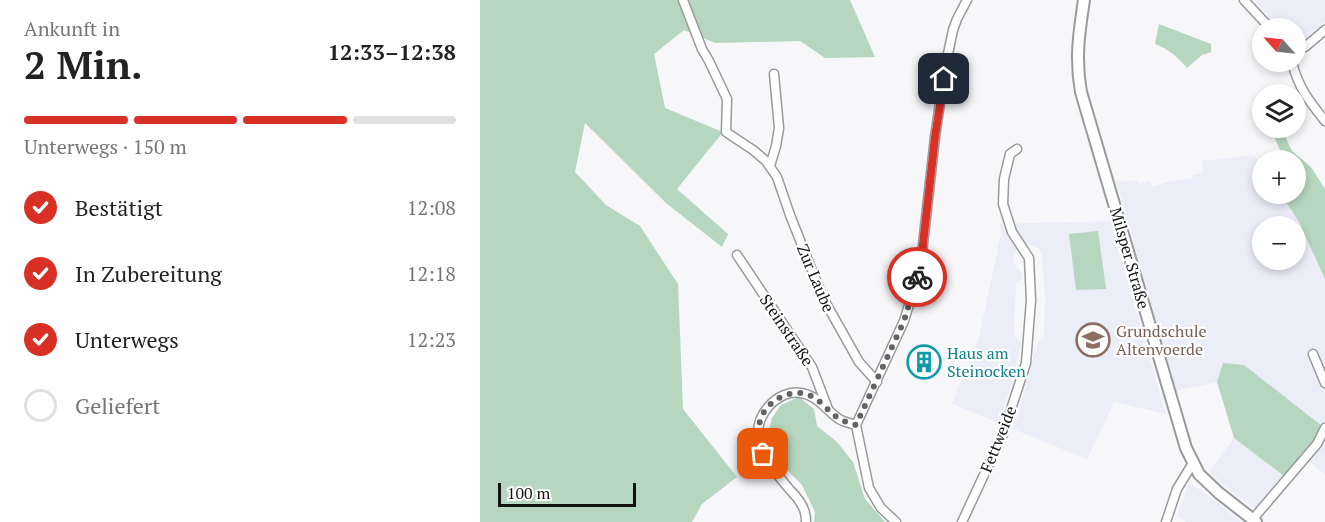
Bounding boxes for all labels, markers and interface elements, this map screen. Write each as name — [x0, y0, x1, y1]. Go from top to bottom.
text: Ankunft in — [24, 15, 120, 42]
north arrow — [1252, 18, 1306, 72]
map controls — [1252, 18, 1306, 270]
text: 12:33–12:38 — [328, 37, 456, 66]
text: 2 Min. — [24, 38, 142, 90]
pin — [918, 53, 969, 104]
icon: home — [927, 62, 960, 95]
button: layers — [1252, 84, 1306, 138]
text: Unterwegs · 150 m — [24, 133, 187, 160]
button: + — [1252, 150, 1306, 204]
icon: check — [24, 191, 57, 224]
text: Bestätigt — [75, 193, 163, 222]
text: 12:08 — [407, 194, 456, 221]
street label: Milsper Straße — [1105, 205, 1155, 311]
button: − — [1252, 216, 1306, 270]
street label: Zur Laube — [792, 241, 840, 315]
courier — [887, 247, 947, 307]
icon: check — [24, 257, 57, 290]
text: In Zubereitung — [75, 259, 222, 288]
text: 12:18 — [407, 260, 456, 287]
icon: bike — [901, 261, 934, 294]
street label: Steinstraße — [755, 290, 819, 370]
place label: Grundschule Altenvoerde — [1116, 320, 1207, 360]
school or university icon: Grundschule Altenvoerde — [1075, 322, 1111, 358]
icon: check — [24, 323, 57, 356]
text: Unterwegs — [75, 325, 179, 354]
text: 12:23 — [407, 326, 456, 353]
place label: Haus am Steinocken — [947, 342, 1026, 382]
building icon: Haus am Steinocken — [906, 344, 942, 380]
text: Geliefert — [75, 391, 160, 420]
street label: Fettweide — [975, 402, 1021, 476]
pin — [737, 428, 788, 479]
icon: bag — [746, 437, 779, 470]
scale bar — [498, 480, 636, 508]
text: 100 m — [507, 482, 550, 504]

